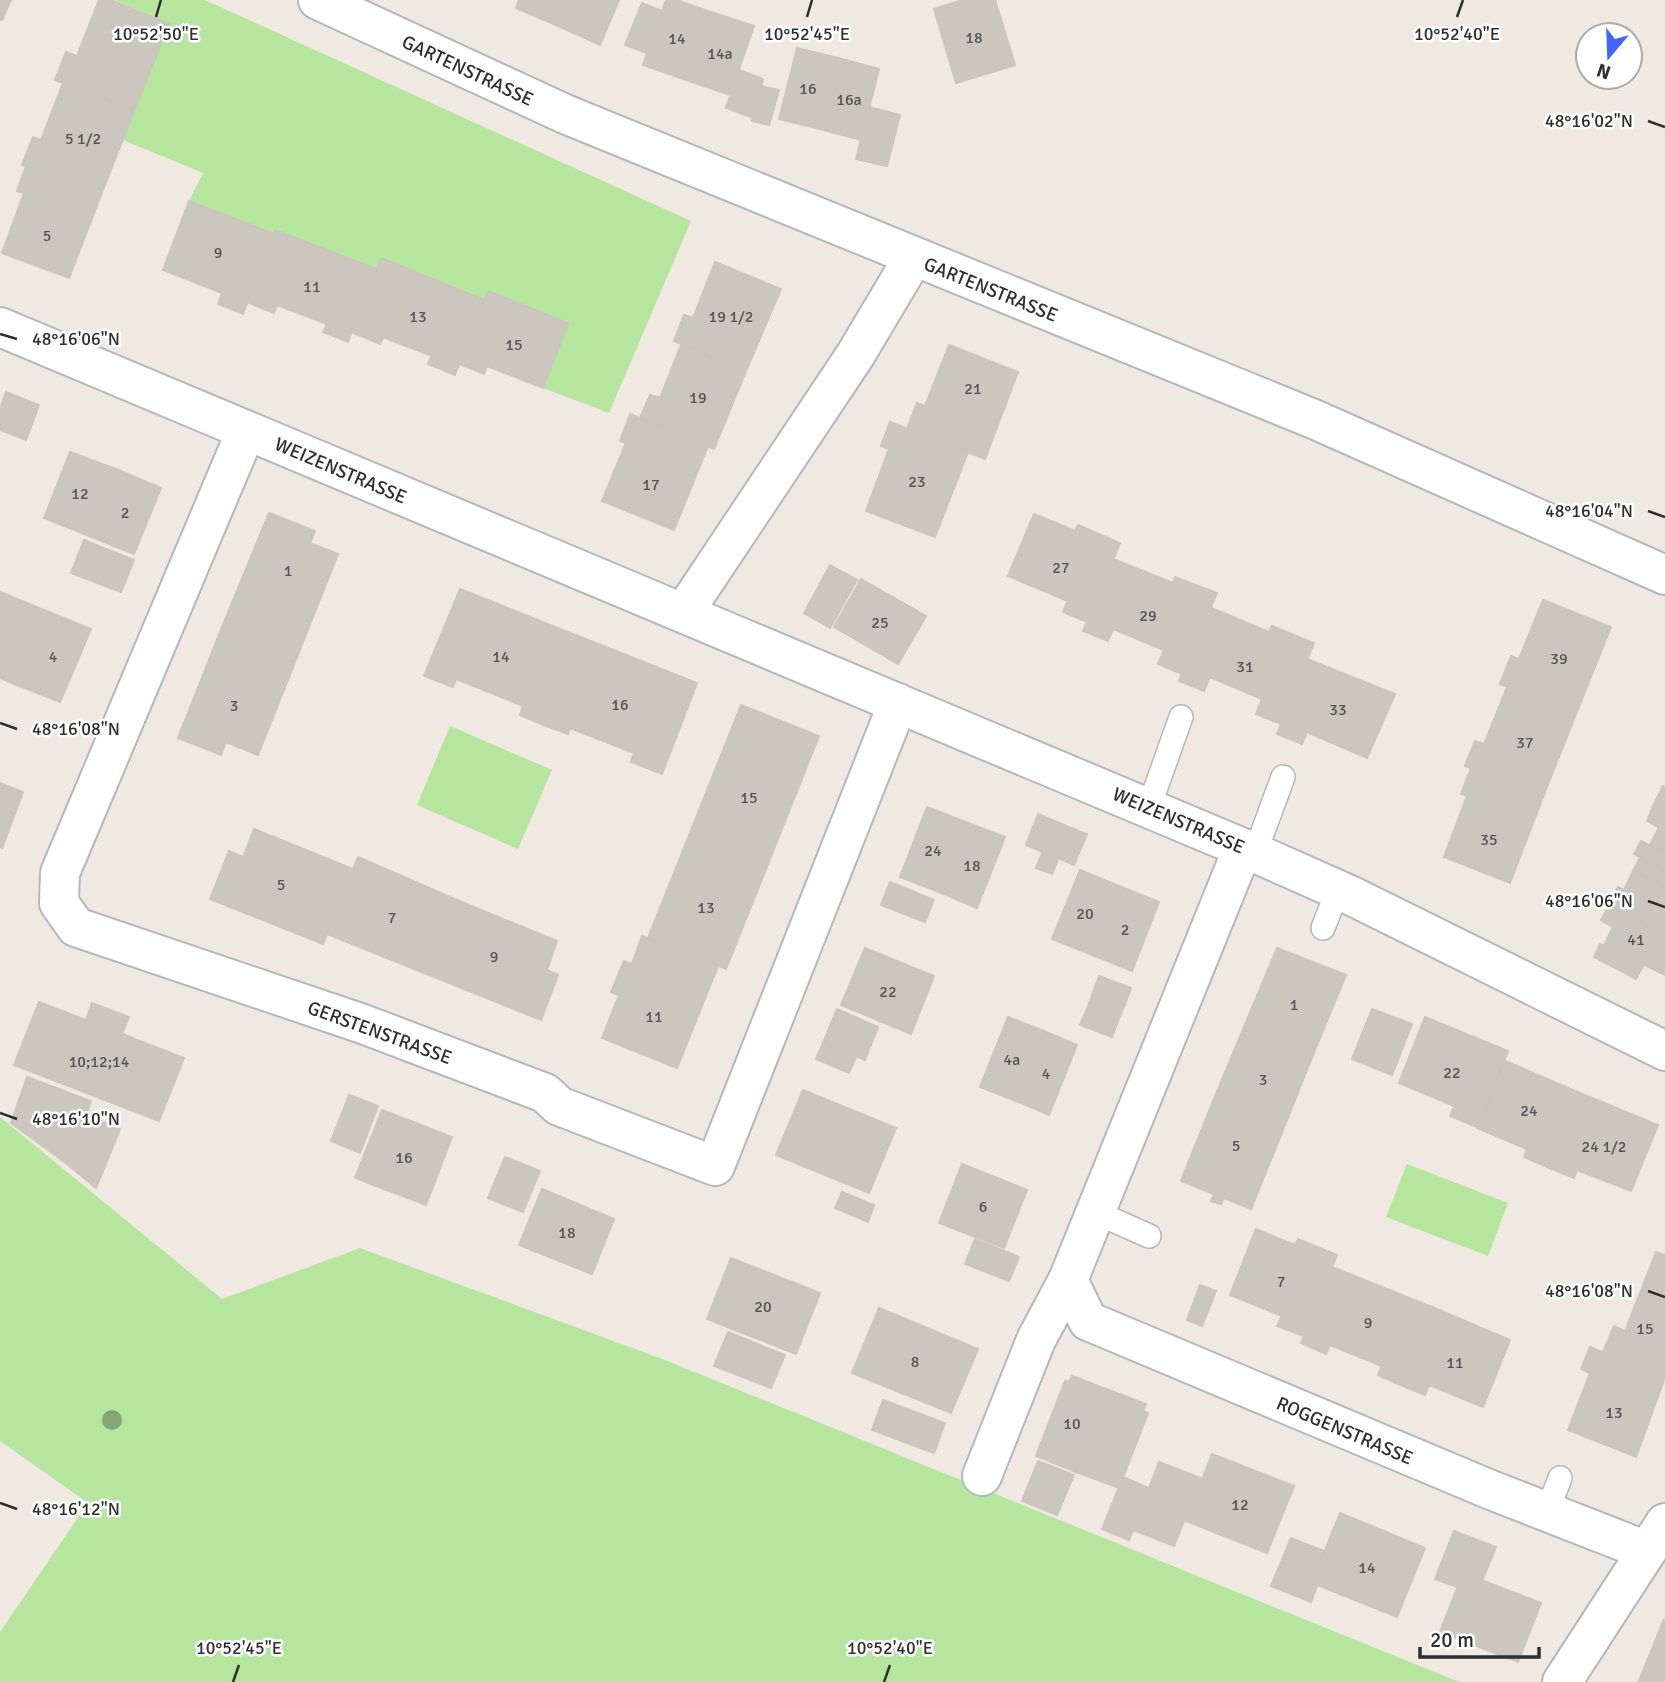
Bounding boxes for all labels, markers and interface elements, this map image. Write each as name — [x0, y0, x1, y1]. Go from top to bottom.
north arrow — [1574, 21, 1644, 91]
text: 10°52'50"E — [113, 23, 199, 45]
text: 10°52'45"E — [764, 23, 850, 45]
text: 10°52'40"E — [1414, 23, 1500, 45]
house number: 18 — [965, 28, 983, 48]
house number: 14 — [668, 29, 686, 49]
street label: GARTENSTRASSE — [398, 30, 537, 112]
house number: 14a — [707, 44, 733, 64]
text: N — [1594, 58, 1614, 85]
house number: 16 — [799, 79, 817, 99]
house number: 16a — [836, 90, 862, 110]
text: 48°16'02"N — [1545, 110, 1633, 132]
house number: 5 1/2 — [65, 129, 101, 149]
house number: 5 — [43, 226, 51, 246]
house number: 9 — [214, 243, 222, 263]
street label: GARTENSTRASSE — [920, 252, 1061, 328]
house number: 11 — [303, 277, 321, 297]
house number: 13 — [409, 307, 427, 327]
house number: 19 1/2 — [709, 307, 753, 327]
text: 48°16'06"N — [32, 328, 120, 350]
house number: 15 — [505, 335, 523, 355]
house number: 21 — [964, 379, 982, 399]
house number: 19 — [689, 388, 707, 408]
street label: WEIZENSTRASSE — [271, 432, 410, 510]
house number: 23 — [908, 472, 926, 492]
house number: 17 — [642, 475, 660, 495]
house number: 12 — [71, 484, 89, 504]
text: 48°16'04"N — [1545, 500, 1633, 522]
house number: 2 — [121, 503, 129, 523]
house number: 27 — [1052, 558, 1070, 578]
house number: 1 — [284, 561, 292, 581]
house number: 29 — [1139, 606, 1157, 626]
house number: 25 — [871, 613, 889, 633]
house number: 4 — [49, 647, 58, 667]
house number: 14 — [492, 647, 510, 667]
house number: 39 — [1550, 649, 1568, 669]
house number: 31 — [1236, 657, 1254, 677]
house number: 16 — [611, 695, 629, 715]
house number: 3 — [230, 696, 238, 716]
house number: 33 — [1329, 700, 1347, 720]
text: 48°16'08"N — [32, 718, 120, 740]
house number: 37 — [1516, 733, 1534, 753]
street label: WEIZENSTRASSE — [1109, 782, 1248, 860]
house number: 15 — [740, 788, 758, 808]
house number: 35 — [1480, 830, 1498, 850]
house number: 24 — [924, 841, 942, 861]
house number: 18 — [963, 856, 981, 876]
house number: 5 — [277, 875, 285, 895]
text: 48°16'06"N — [1545, 890, 1633, 912]
house number: 13 — [697, 898, 715, 918]
house number: 20 — [1076, 904, 1094, 924]
house number: 7 — [388, 908, 396, 928]
house number: 2 — [1121, 920, 1129, 940]
house number: 41 — [1627, 930, 1645, 950]
house number: 9 — [490, 947, 498, 967]
house number: 22 — [879, 982, 897, 1002]
house number: 1 — [1290, 995, 1298, 1015]
street label: GERSTENSTRASSE — [304, 996, 455, 1070]
house number: 11 — [645, 1007, 663, 1027]
house number: 4a — [1004, 1050, 1020, 1070]
house number: 10;12;14 — [69, 1052, 130, 1072]
house number: 22 — [1443, 1063, 1461, 1083]
house number: 4 — [1042, 1064, 1051, 1084]
house number: 3 — [1259, 1070, 1267, 1090]
house number: 24 — [1520, 1101, 1538, 1121]
text: 48°16'10"N — [32, 1108, 120, 1130]
house number: 5 — [1232, 1136, 1240, 1156]
house number: 24 1/2 — [1582, 1137, 1626, 1157]
house number: 16 — [395, 1148, 413, 1168]
house number: 6 — [979, 1197, 987, 1217]
house number: 18 — [558, 1223, 576, 1243]
house number: 7 — [1277, 1272, 1285, 1292]
text: 48°16'08"N — [1545, 1280, 1633, 1302]
house number: 20 — [754, 1297, 772, 1317]
house number: 9 — [1364, 1313, 1372, 1333]
house number: 15 — [1636, 1319, 1654, 1339]
house number: 8 — [911, 1352, 919, 1372]
house number: 11 — [1446, 1353, 1464, 1373]
street label: ROGGENSTRASSE — [1273, 1391, 1417, 1470]
house number: 13 — [1605, 1403, 1623, 1423]
house number: 10 — [1063, 1414, 1081, 1434]
house number: 12 — [1231, 1495, 1249, 1515]
text: 48°16'12"N — [32, 1498, 120, 1520]
house number: 14 — [1358, 1558, 1376, 1578]
scale bar — [1420, 1616, 1539, 1660]
text: 20 m — [1430, 1627, 1474, 1653]
text: 10°52'45"E — [196, 1637, 282, 1659]
text: 10°52'40"E — [847, 1637, 933, 1659]

